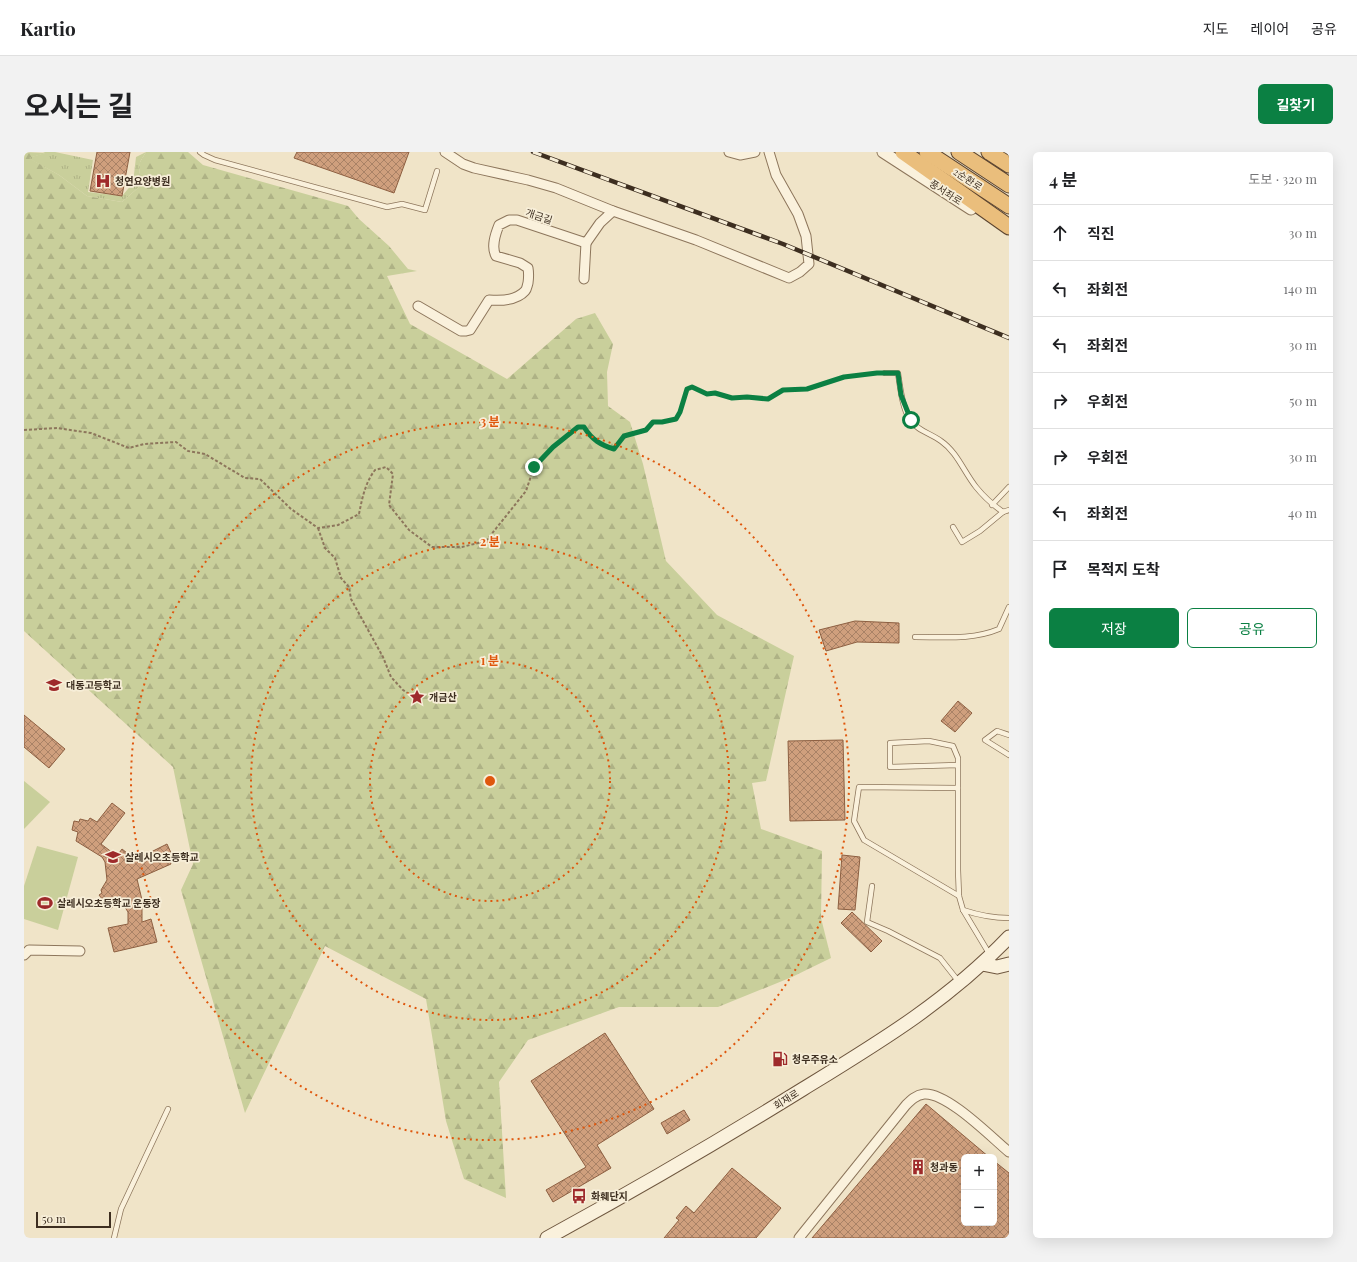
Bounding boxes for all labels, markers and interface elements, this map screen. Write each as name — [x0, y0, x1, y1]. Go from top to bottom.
text: Kartio — [20, 15, 76, 41]
text: 지도 — [1203, 19, 1229, 38]
text: 레이어 — [1251, 19, 1289, 38]
text: 공유 — [1311, 19, 1337, 38]
button: 길찾기 — [1258, 84, 1333, 124]
text: 오시는 길 — [24, 86, 134, 123]
street label: 2순환로 — [951, 164, 985, 194]
text: 4 분 — [1049, 168, 1077, 190]
text: 도보 · 320 m — [1249, 170, 1317, 187]
hospital icon: 청연요양병원 — [94, 172, 112, 190]
place label: 청연요양병원 — [115, 174, 170, 188]
street label: 풍서좌로 — [927, 176, 965, 208]
street label: 개금길 — [524, 205, 554, 227]
icon: ahead — [1049, 222, 1071, 244]
text: 직진 — [1087, 223, 1115, 243]
text: 30 m — [1289, 224, 1317, 241]
icon: left — [1049, 278, 1071, 300]
text: 좌회전 — [1087, 279, 1128, 299]
text: 140 m — [1283, 280, 1317, 297]
icon: left — [1049, 334, 1071, 356]
text: 좌회전 — [1087, 335, 1128, 355]
text: 30 m — [1289, 336, 1317, 353]
icon: right — [1049, 390, 1071, 412]
text: 우회전 — [1087, 391, 1128, 411]
text: 50 m — [1289, 392, 1317, 409]
route start — [902, 411, 920, 429]
text: 3 분 — [480, 413, 500, 429]
icon: right — [1049, 446, 1071, 468]
text: 우회전 — [1087, 447, 1128, 467]
text: 30 m — [1289, 448, 1317, 465]
route end — [525, 458, 543, 476]
icon: left — [1049, 502, 1071, 524]
text: 좌회전 — [1087, 503, 1128, 523]
text: 40 m — [1288, 504, 1317, 521]
text: 2 분 — [480, 533, 500, 549]
icon: arrive — [1049, 558, 1071, 580]
text: 목적지 도착 — [1087, 559, 1160, 579]
button: 저장 — [1049, 608, 1179, 648]
button: 공유 — [1187, 608, 1317, 648]
text: 1 분 — [481, 652, 499, 668]
school or university icon: 대동고등학교 — [45, 676, 63, 694]
place label: 대동고등학교 — [66, 678, 121, 692]
place icon: 개금산 — [408, 688, 426, 706]
place label: 개금산 — [429, 690, 457, 704]
centre of rings — [483, 774, 497, 788]
school or university icon: 살레시오초등학교 — [104, 848, 122, 866]
place label: 살레시오초등학교 — [125, 850, 199, 864]
sports icon: 살레시오초등학교 운동장 — [36, 894, 54, 912]
place label: 살레시오초등학교 운동장 — [57, 896, 161, 910]
fuel station icon: 청우주유소 — [771, 1050, 789, 1068]
place label: 청우주유소 — [792, 1052, 838, 1066]
street label: 회재로 — [771, 1086, 801, 1112]
map controls — [961, 1154, 997, 1226]
button: + — [961, 1154, 997, 1190]
building icon: 청과동 — [909, 1158, 927, 1176]
place label: 청과동 — [930, 1160, 958, 1174]
bus stop icon: 화훼단지 — [570, 1187, 588, 1205]
place label: 화훼단지 — [591, 1189, 628, 1203]
button: − — [961, 1190, 997, 1226]
scale bar — [36, 1210, 111, 1229]
text: 50 m — [42, 1211, 66, 1226]

